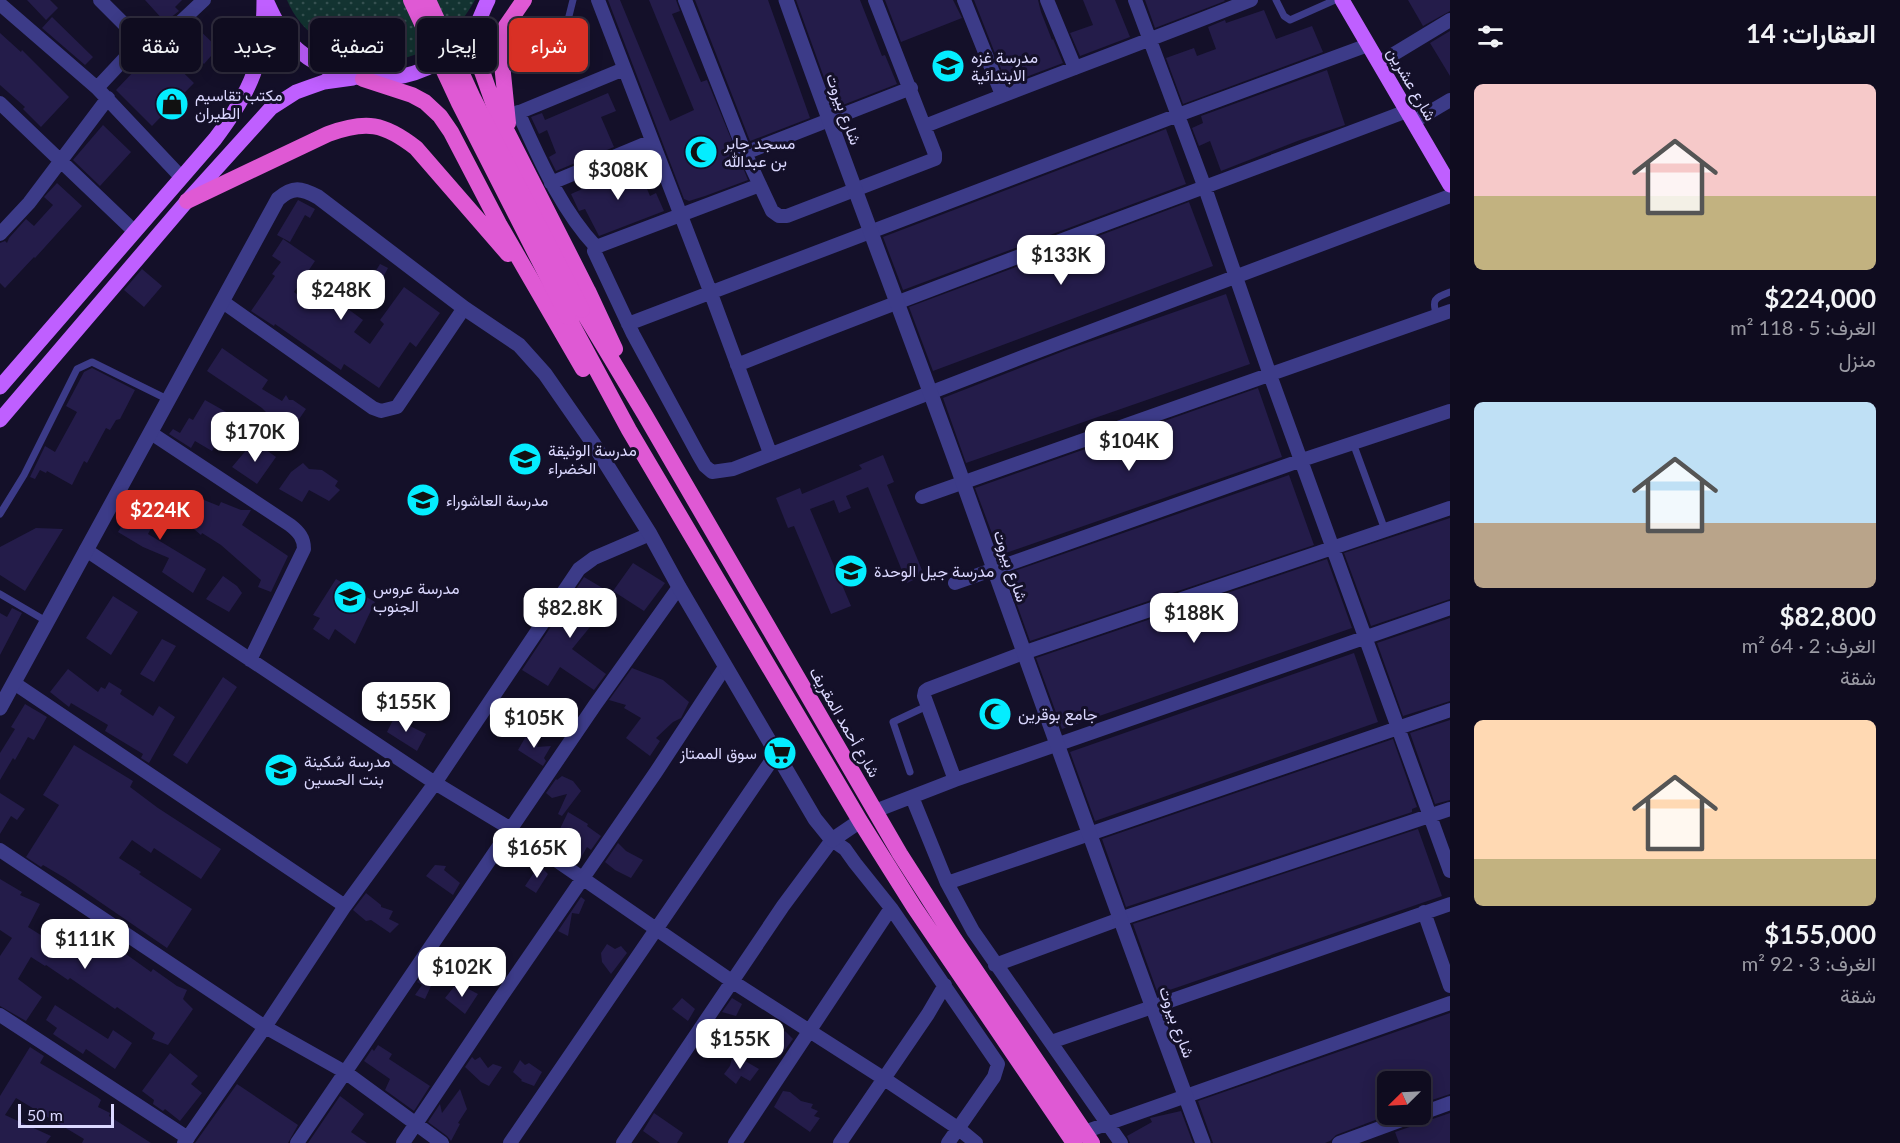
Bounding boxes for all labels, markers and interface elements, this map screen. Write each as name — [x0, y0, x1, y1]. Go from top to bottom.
text: العقارات: 14 — [1746, 17, 1876, 49]
chip: شقة — [121, 18, 201, 72]
chip: جديد — [213, 18, 298, 72]
chip: تصفية — [310, 18, 405, 72]
chip: إيجار — [417, 18, 497, 72]
chip: شراء — [509, 18, 588, 72]
icon: filters — [1474, 20, 1507, 53]
street label: شارع عشرين — [1381, 44, 1441, 125]
place label: مدرسة غزه الابتدائية — [971, 47, 1038, 85]
school or university icon: مدرسة غزه الابتدائية — [930, 48, 966, 84]
street label: شارع بيروت — [820, 71, 866, 148]
place label: مكتب تقاسيم الطيران — [195, 85, 282, 124]
shop icon: مكتب تقاسيم الطيران — [154, 86, 190, 122]
icon: home — [1621, 123, 1729, 231]
place label: مسجد جابر بن عبدالله — [723, 133, 795, 172]
mosque icon: مسجد جابر بن عبدالله — [683, 134, 719, 170]
pin: $308K — [576, 150, 660, 201]
text: $308K — [588, 157, 648, 181]
pin: $133K — [1019, 235, 1103, 286]
text: $133K — [1031, 242, 1091, 266]
pin: $248K — [299, 270, 383, 321]
text: $248K — [311, 277, 371, 301]
text: $224,000 — [1764, 282, 1876, 314]
text: الغرف: 5 · 118 m² — [1730, 315, 1876, 339]
text: منزل — [1839, 347, 1876, 371]
pin: $170K — [213, 412, 297, 463]
text: $170K — [225, 419, 285, 443]
pin: $104K — [1087, 421, 1171, 472]
text: $104K — [1099, 428, 1159, 452]
place label: مدرسة الوثيقة الخضراء — [548, 440, 637, 479]
school or university icon: مدرسة الوثيقة الخضراء — [507, 441, 543, 477]
icon: home — [1621, 441, 1729, 549]
school or university icon: مدرسة العاشوراء — [405, 482, 441, 518]
pin: $224K — [118, 490, 202, 541]
place label: مدرسة العاشوراء — [446, 490, 548, 511]
text: $224K — [130, 497, 190, 521]
street label: شارع بيروت — [988, 528, 1033, 605]
school or university icon: مدرسة جيل الوحدة — [833, 553, 869, 589]
place label: مدرسة جيل الوحدة — [874, 561, 994, 582]
place label: مدرسة عروس الجنوب — [373, 578, 460, 617]
school or university icon: مدرسة عروس الجنوب — [332, 579, 368, 615]
pin: $82.8K — [521, 588, 619, 639]
pin: $188K — [1152, 593, 1236, 644]
text: $82.8K — [538, 595, 602, 619]
text: $188K — [1164, 600, 1224, 624]
text: $82,800 — [1779, 600, 1876, 632]
text: الغرف: 2 · 64 m² — [1742, 633, 1876, 657]
street label: شارع أحمد المقريف — [804, 663, 885, 782]
text: شقة — [1840, 665, 1876, 689]
pin: $155K — [364, 682, 448, 733]
text: $155K — [376, 689, 436, 713]
mosque icon: جامع بوقرين — [977, 696, 1013, 732]
pin: $105K — [492, 698, 576, 749]
place label: جامع بوقرين — [1018, 704, 1098, 726]
text: $105K — [504, 705, 564, 729]
supermarket icon: سوق الممتاز — [762, 735, 798, 771]
place label: سوق الممتاز — [679, 743, 757, 764]
place label: مدرسة سُكينة بنت الحسين — [304, 751, 391, 790]
school or university icon: مدرسة سُكينة بنت الحسين — [263, 752, 299, 788]
icon: home — [1621, 759, 1729, 867]
pin: $165K — [495, 828, 579, 879]
text: $165K — [507, 835, 567, 859]
text: $155,000 — [1764, 918, 1876, 950]
pin: $111K — [43, 919, 127, 970]
text: $111K — [55, 926, 115, 950]
pin: $102K — [420, 947, 504, 998]
text: الغرف: 3 · 92 m² — [1742, 951, 1876, 975]
text: $102K — [432, 954, 492, 978]
text: شقة — [1840, 983, 1876, 1007]
street label: شارع بيروت — [1153, 984, 1199, 1061]
pin: $155K — [698, 1019, 782, 1070]
text: $155K — [710, 1026, 770, 1050]
north arrow — [1377, 1071, 1431, 1125]
map controls — [1377, 1071, 1431, 1125]
scale bar — [18, 1101, 114, 1128]
text: 50 m — [27, 1105, 63, 1124]

